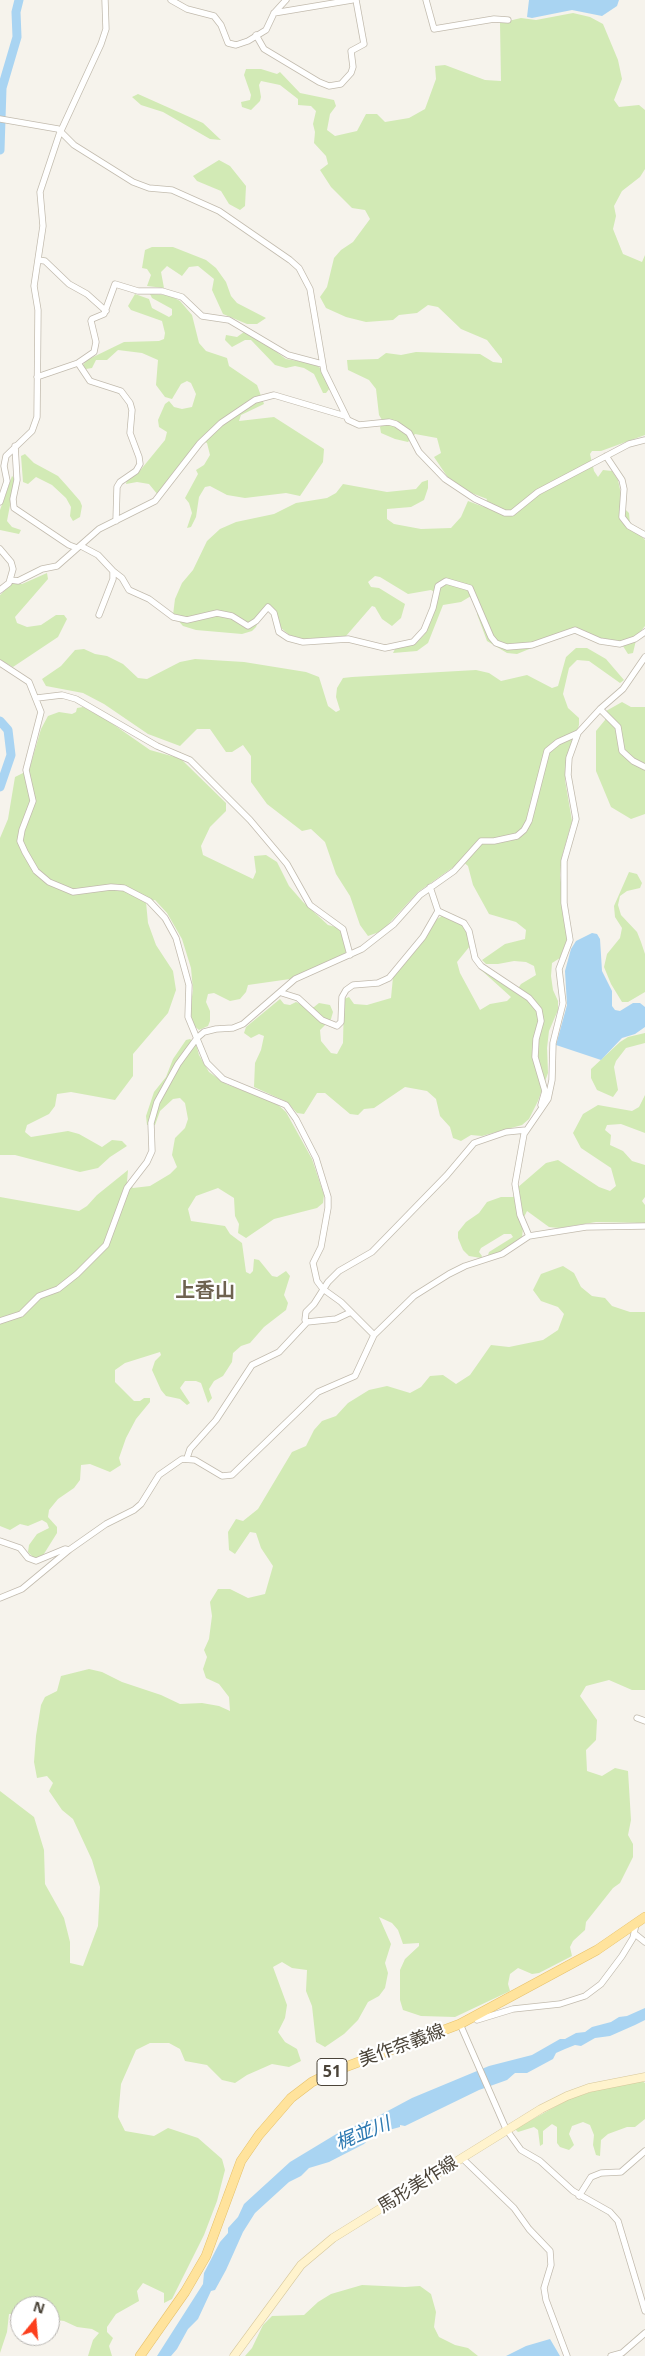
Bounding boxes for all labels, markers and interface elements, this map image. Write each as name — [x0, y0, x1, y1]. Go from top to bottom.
district label: 上香山 — [175, 1279, 235, 1303]
street label: 美作奈義線 — [356, 2020, 448, 2072]
road number: 51 — [317, 2058, 347, 2086]
water label: 梶並川 — [332, 2113, 394, 2155]
street label: 馬形美作線 — [374, 2152, 462, 2218]
north arrow — [10, 2296, 60, 2346]
text: N — [31, 2296, 47, 2318]

